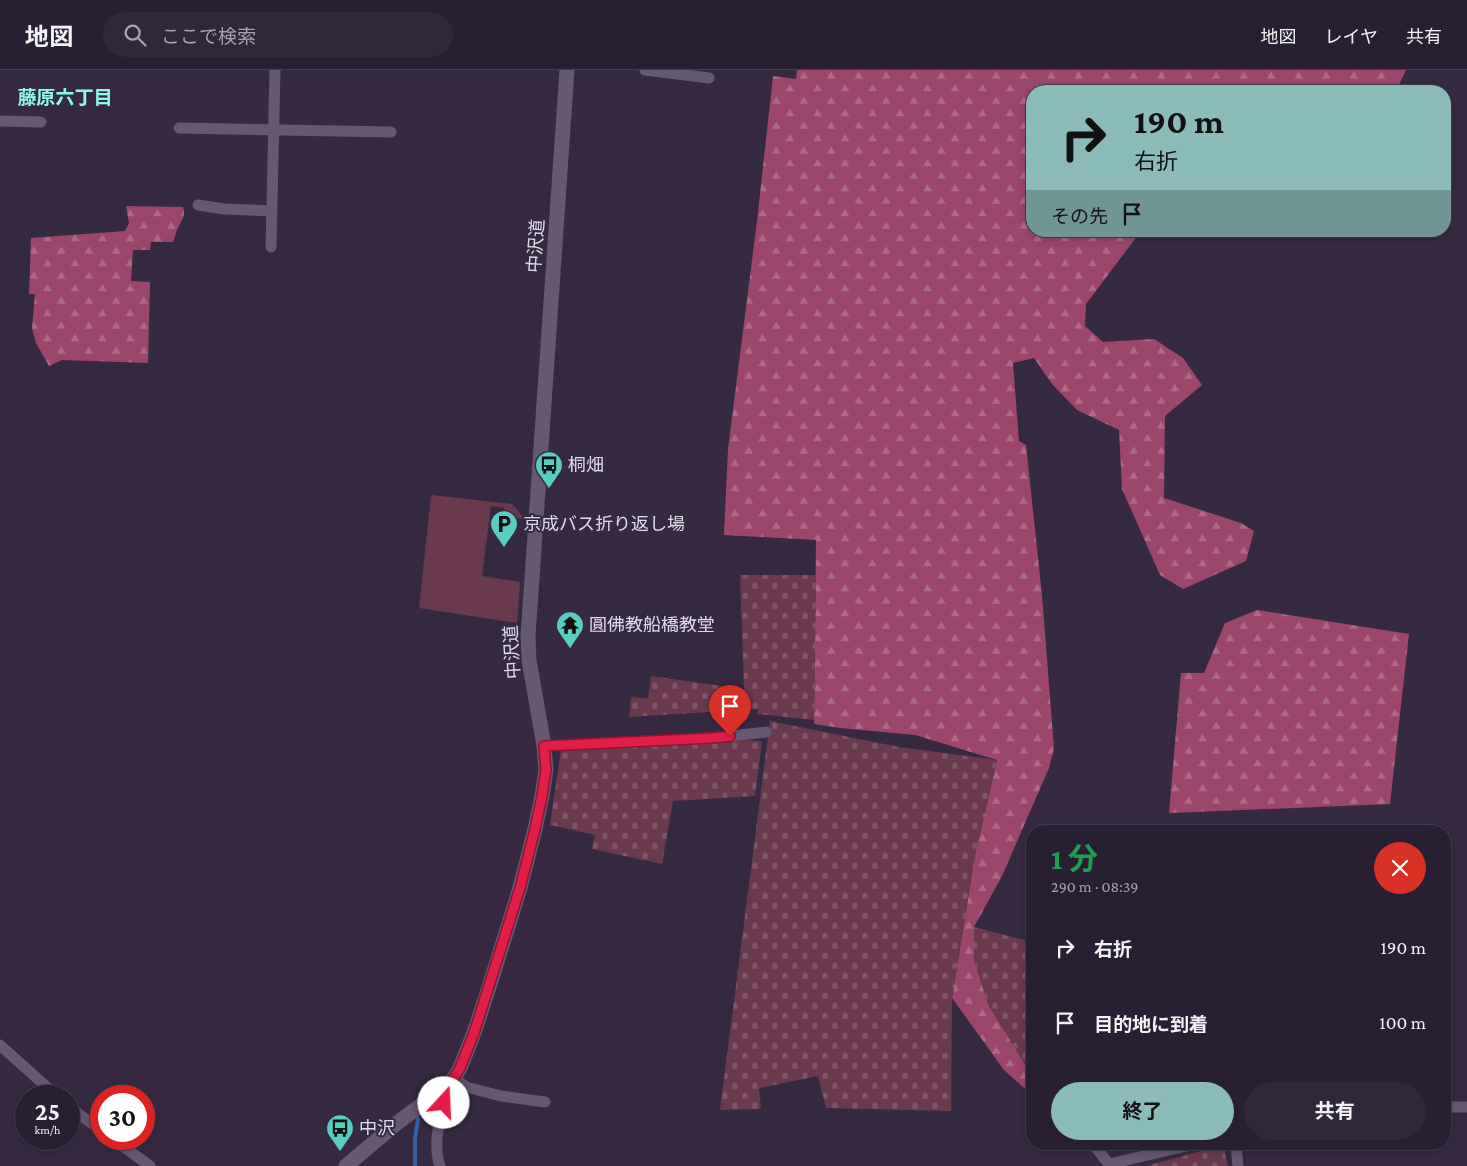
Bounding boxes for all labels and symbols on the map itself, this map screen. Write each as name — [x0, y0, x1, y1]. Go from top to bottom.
district label: 藤原六丁目 — [17, 87, 113, 108]
street label: 中沢道 — [524, 218, 548, 274]
bus stop icon: 桐畑 — [534, 450, 564, 489]
place label: 桐畑 — [568, 455, 604, 475]
parking icon: 京成バス折り返し場 — [489, 509, 519, 548]
place label: 京成バス折り返し場 — [523, 514, 685, 534]
temple icon: 圓佛教船橋教堂 — [555, 610, 585, 649]
place label: 圓佛教船橋教堂 — [589, 615, 715, 635]
street label: 中沢道 — [501, 625, 523, 679]
pin — [709, 685, 751, 736]
position arrow — [417, 1076, 469, 1128]
speed limit sign: 30 — [90, 1085, 155, 1150]
bus stop icon: 中沢 — [325, 1113, 355, 1152]
place label: 中沢 — [359, 1118, 395, 1138]

